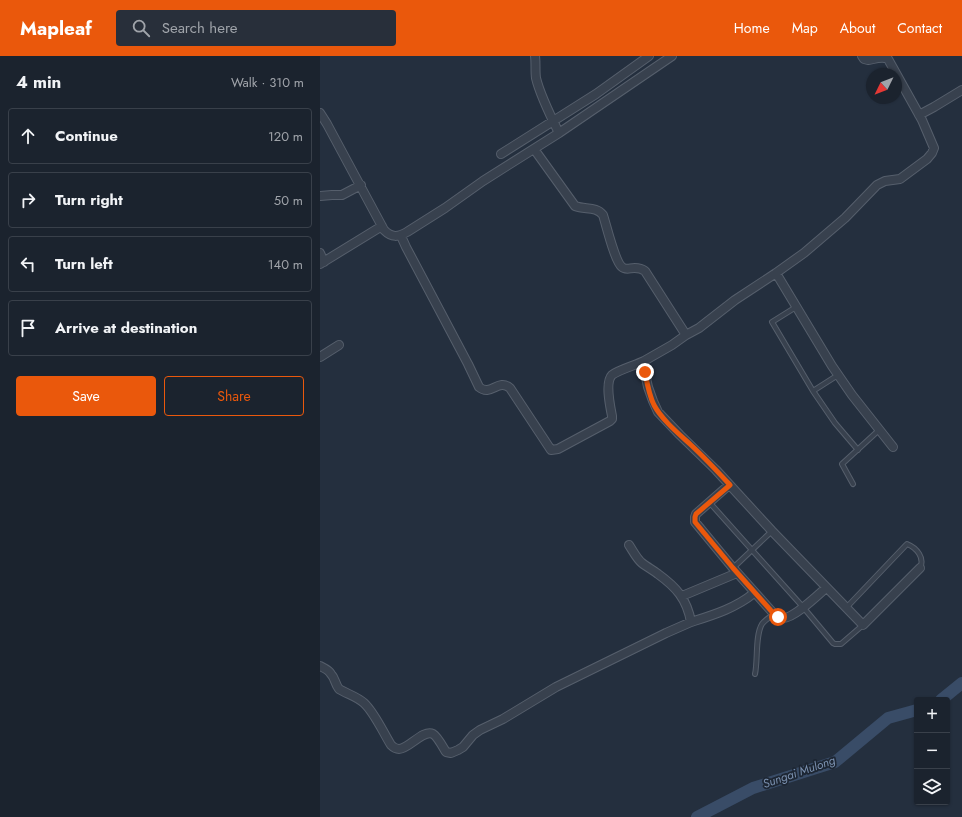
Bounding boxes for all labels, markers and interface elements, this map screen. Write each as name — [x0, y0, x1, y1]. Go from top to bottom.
search box — [116, 10, 396, 46]
text: Mapleaf — [20, 15, 92, 42]
icon: search — [130, 17, 152, 39]
text: Search here — [162, 17, 238, 39]
text: Home — [734, 18, 770, 38]
text: Map — [792, 18, 818, 38]
text: About — [840, 18, 875, 38]
text: Contact — [897, 18, 942, 38]
north arrow — [866, 68, 902, 104]
text: 4 min — [16, 70, 61, 94]
text: Walk · 310 m — [231, 73, 304, 92]
icon: ahead — [17, 125, 39, 147]
text: Continue — [55, 125, 118, 147]
text: 120 m — [268, 127, 303, 146]
icon: right — [17, 189, 39, 211]
text: Turn right — [55, 189, 123, 211]
text: 50 m — [274, 191, 303, 210]
icon: left — [17, 253, 39, 275]
text: Turn left — [55, 253, 113, 275]
text: 140 m — [268, 255, 303, 274]
icon: arrive — [17, 317, 39, 339]
text: Arrive at destination — [55, 317, 197, 339]
route end — [636, 363, 654, 381]
button: Save — [16, 376, 156, 416]
button: Share — [164, 376, 304, 416]
route start — [769, 608, 787, 626]
map controls — [914, 697, 950, 805]
button: + — [914, 697, 950, 733]
button: − — [914, 733, 950, 769]
water label: Sungai Mulong — [760, 751, 838, 793]
button: layers — [914, 769, 950, 805]

